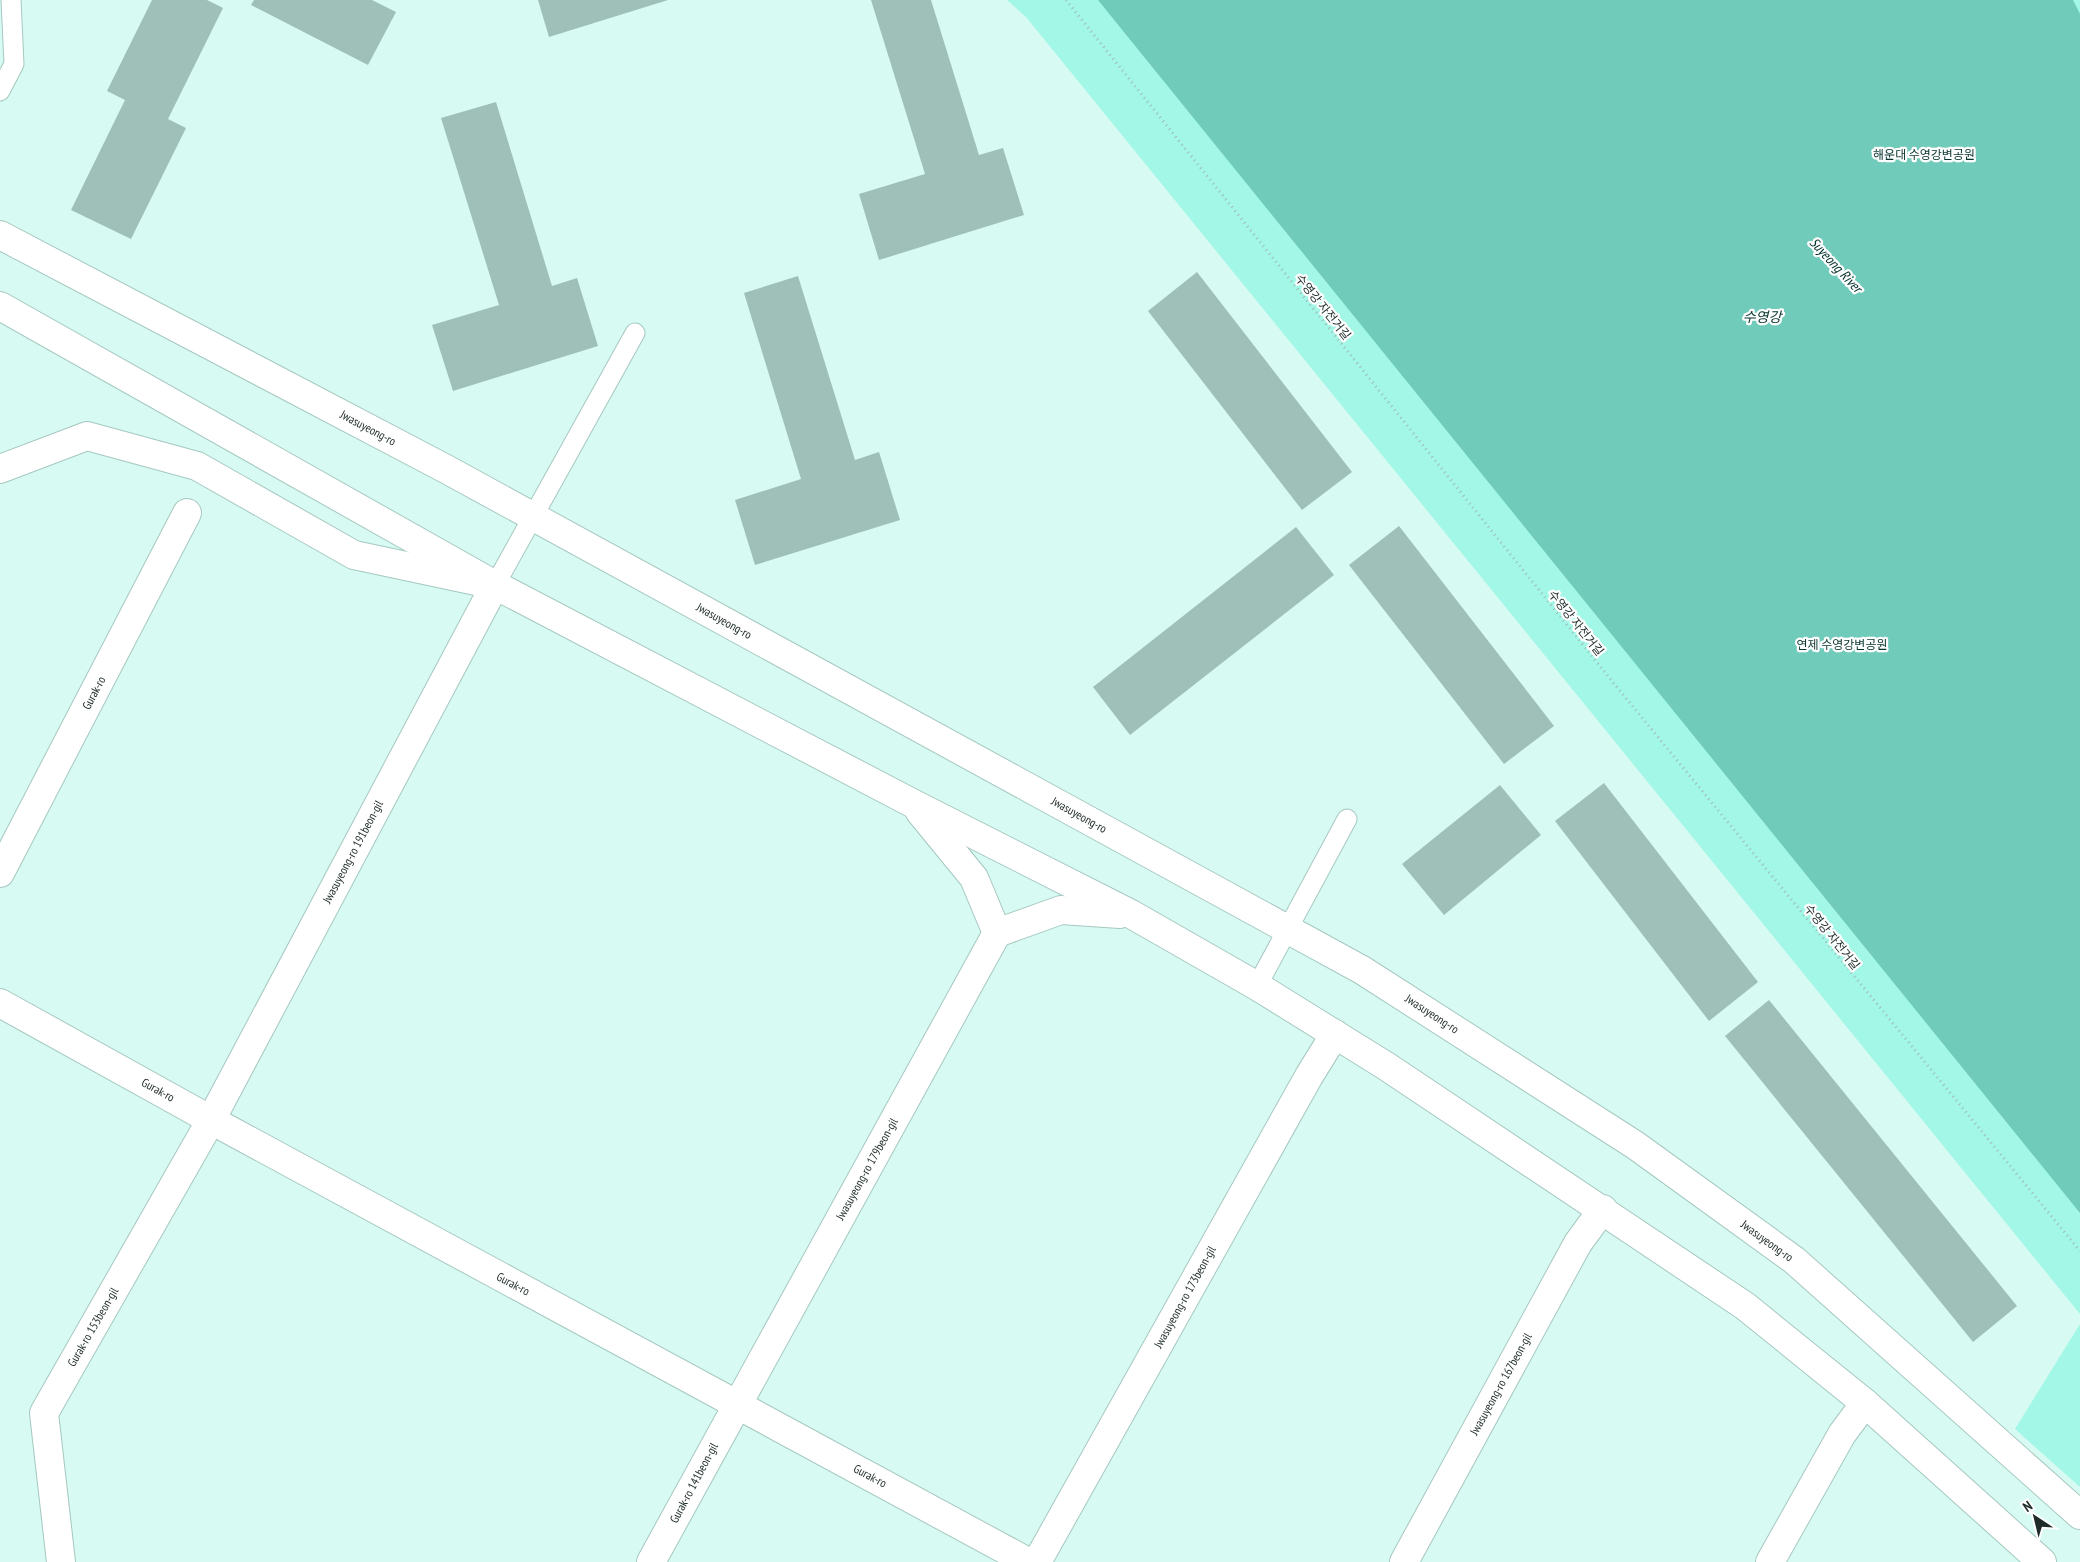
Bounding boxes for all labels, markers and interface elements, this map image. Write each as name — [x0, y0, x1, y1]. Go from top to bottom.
park label: 해운대 수영강변공원 — [1873, 147, 1975, 162]
water label: Suyeong River — [1806, 234, 1868, 298]
street label: 수영강 자전거길 — [1292, 271, 1354, 342]
water label: 수영강 — [1743, 308, 1783, 326]
street label: Jwasuyeong-ro — [337, 406, 399, 449]
street label: 수영강 자전거길 — [1545, 587, 1607, 658]
street label: Jwasuyeong-ro — [693, 599, 755, 642]
park label: 연제 수영강변공원 — [1797, 637, 1887, 652]
street label: Gurak-ro — [79, 674, 108, 712]
street label: Jwasuyeong-ro — [1048, 793, 1110, 836]
street label: Jwasuyeong-ro 191beon-gil — [319, 798, 386, 907]
street label: 수영강 자전거길 — [1801, 901, 1863, 972]
street label: Jwasuyeong-ro — [1402, 990, 1462, 1036]
street label: Gurak-ro — [139, 1074, 177, 1105]
street label: Jwasuyeong-ro 179beon-gil — [832, 1115, 901, 1223]
street label: Jwasuyeong-ro — [1737, 1216, 1796, 1265]
street label: Jwasuyeong-ro 173beon-gil — [1150, 1243, 1219, 1351]
street label: Gurak-ro — [494, 1269, 532, 1298]
street label: Gurak-ro 153beon-gil — [64, 1284, 121, 1369]
street label: Jwasuyeong-ro 167beon-gil — [1466, 1330, 1535, 1438]
street label: Gurak-ro 141beon-gil — [666, 1440, 721, 1525]
street label: Gurak-ro — [851, 1461, 889, 1490]
north arrow — [2010, 1492, 2060, 1542]
text: N — [2019, 1497, 2036, 1516]

